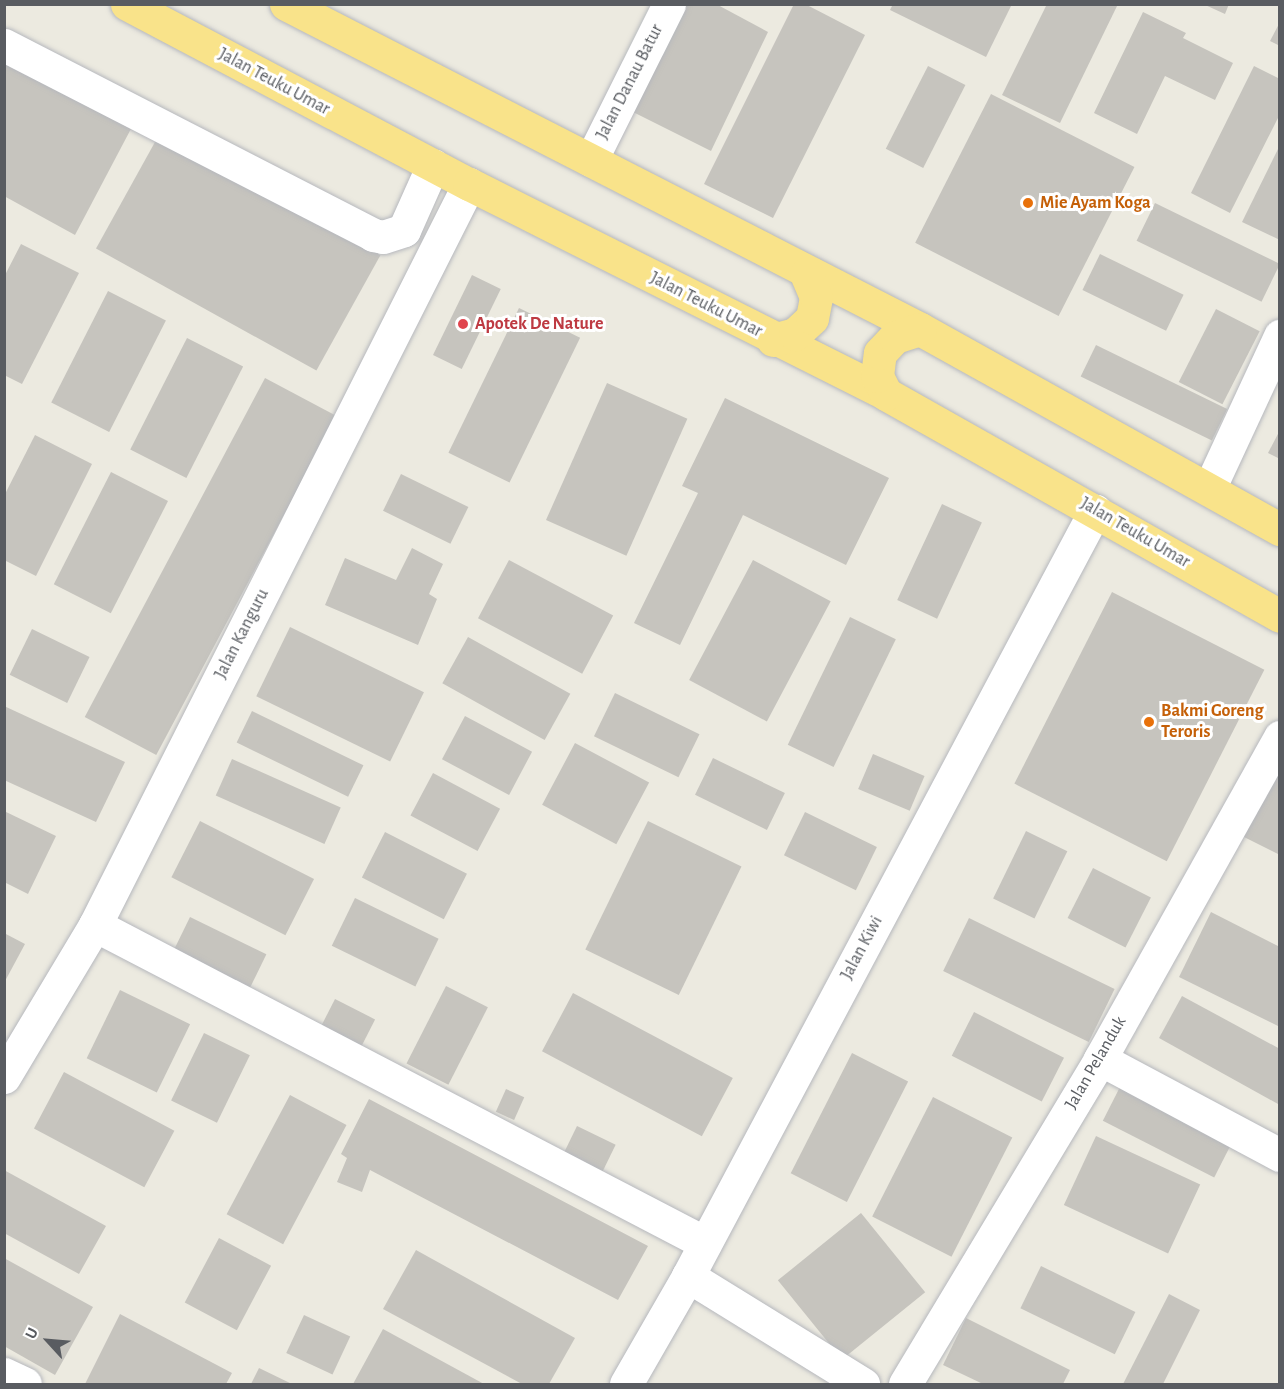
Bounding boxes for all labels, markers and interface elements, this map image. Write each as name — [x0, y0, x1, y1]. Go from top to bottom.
street label: Jalan Danau Batur — [592, 21, 668, 143]
street label: Jalan Teuku Umar — [215, 44, 333, 120]
place label: Mie Ayam Koga — [1040, 192, 1151, 214]
marker: Mie Ayam Koga — [1021, 196, 1035, 210]
street label: Jalan Teuku Umar — [646, 267, 766, 343]
place label: Apotek De Nature — [475, 313, 604, 335]
marker: Apotek De Nature — [456, 317, 470, 331]
street label: Jalan Teuku Umar — [1076, 493, 1194, 573]
street label: Jalan Kanguru — [210, 585, 274, 683]
place label: Bakmi Goreng Teroris — [1161, 701, 1263, 744]
marker: Bakmi Goreng Teroris — [1142, 715, 1156, 729]
street label: Jalan Kiwi — [836, 912, 888, 984]
street label: Jalan Pelanduk — [1061, 1013, 1131, 1113]
north arrow — [18, 1311, 78, 1371]
text: U — [22, 1325, 41, 1341]

